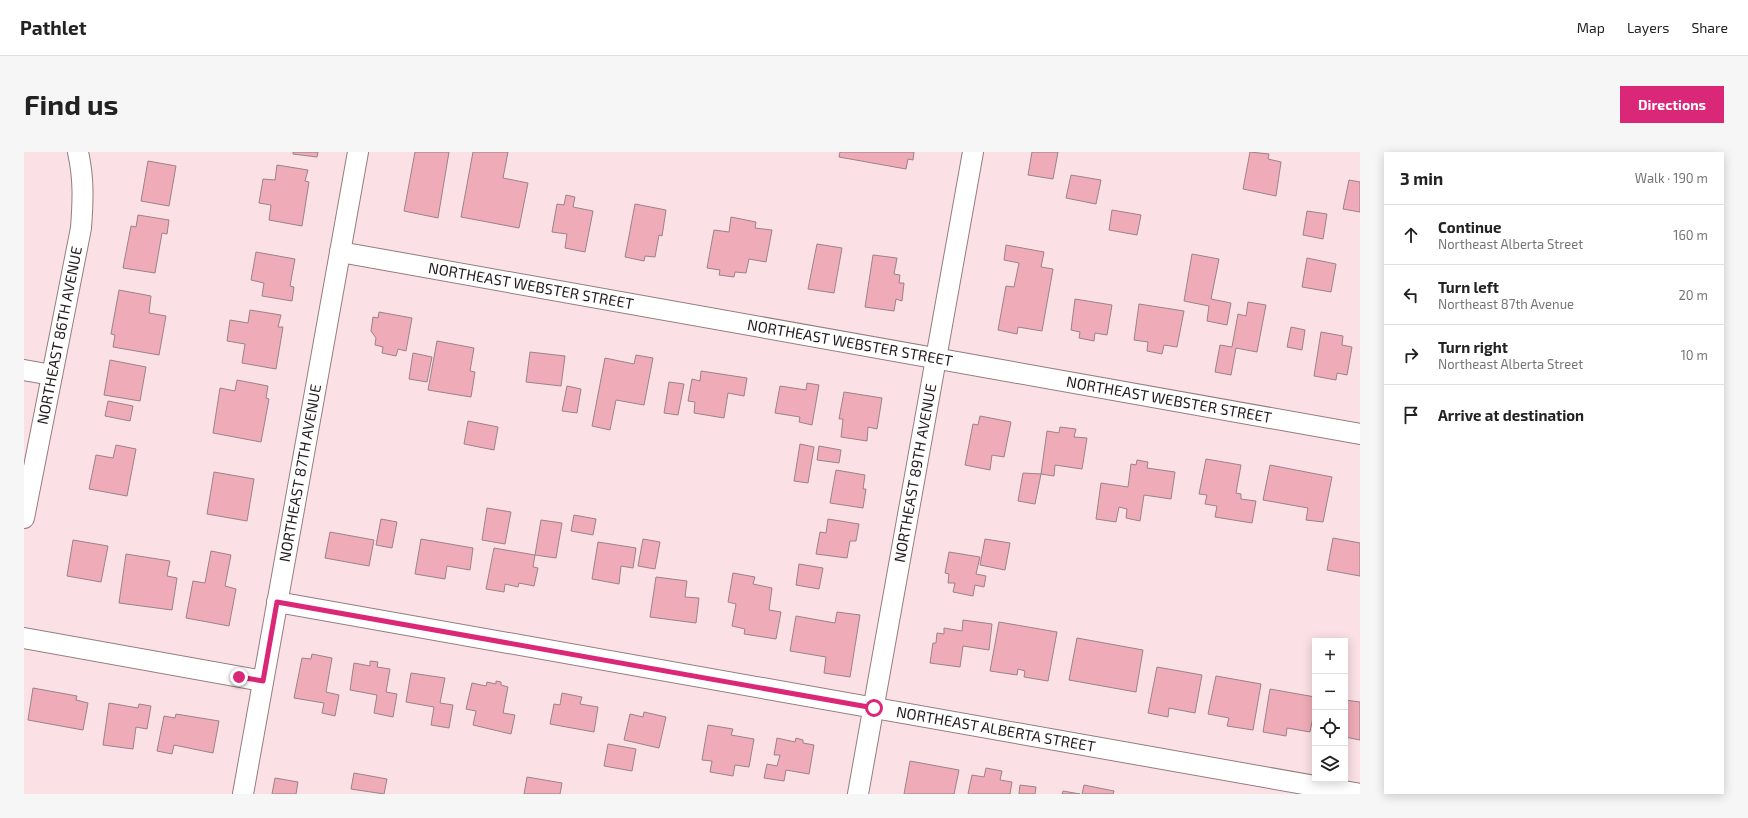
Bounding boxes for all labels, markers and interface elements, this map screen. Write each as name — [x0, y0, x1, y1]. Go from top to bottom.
text: Pathlet — [20, 16, 86, 39]
text: Map — [1577, 19, 1605, 36]
text: Layers — [1627, 19, 1669, 36]
text: Share — [1691, 19, 1728, 36]
button: Directions — [1620, 86, 1724, 123]
text: Find us — [24, 87, 118, 121]
text: 3 min — [1400, 168, 1443, 188]
text: Walk · 190 m — [1635, 170, 1708, 186]
text: Continue — [1438, 218, 1501, 236]
icon: ahead — [1400, 224, 1422, 246]
text: 160 m — [1673, 227, 1708, 243]
text: Northeast Alberta Street — [1438, 236, 1583, 252]
street label: NORTHEAST 86TH AVENUE — [33, 245, 85, 426]
street label: NORTHEAST WEBSTER STREET — [427, 258, 636, 312]
text: Turn left — [1438, 278, 1499, 296]
icon: left — [1400, 284, 1422, 306]
text: 20 m — [1679, 287, 1708, 303]
text: Northeast 87th Avenue — [1438, 296, 1574, 312]
street label: NORTHEAST WEBSTER STREET — [746, 315, 954, 369]
text: Turn right — [1438, 338, 1508, 356]
icon: right — [1400, 344, 1422, 366]
text: 10 m — [1681, 347, 1708, 363]
text: Northeast Alberta Street — [1438, 356, 1583, 372]
street label: NORTHEAST WEBSTER STREET — [1065, 372, 1273, 426]
street label: NORTHEAST 89TH AVENUE — [890, 382, 939, 564]
street label: NORTHEAST 87TH AVENUE — [275, 383, 324, 563]
icon: arrive — [1400, 404, 1422, 426]
text: Arrive at destination — [1438, 406, 1584, 424]
map controls — [1312, 638, 1348, 782]
button: + — [1312, 638, 1348, 674]
route end — [230, 668, 248, 686]
button: − — [1312, 674, 1348, 710]
route start — [865, 699, 883, 717]
street label: NORTHEAST ALBERTA STREET — [895, 702, 1097, 755]
button: locate — [1312, 710, 1348, 746]
button: layers — [1312, 746, 1348, 782]

